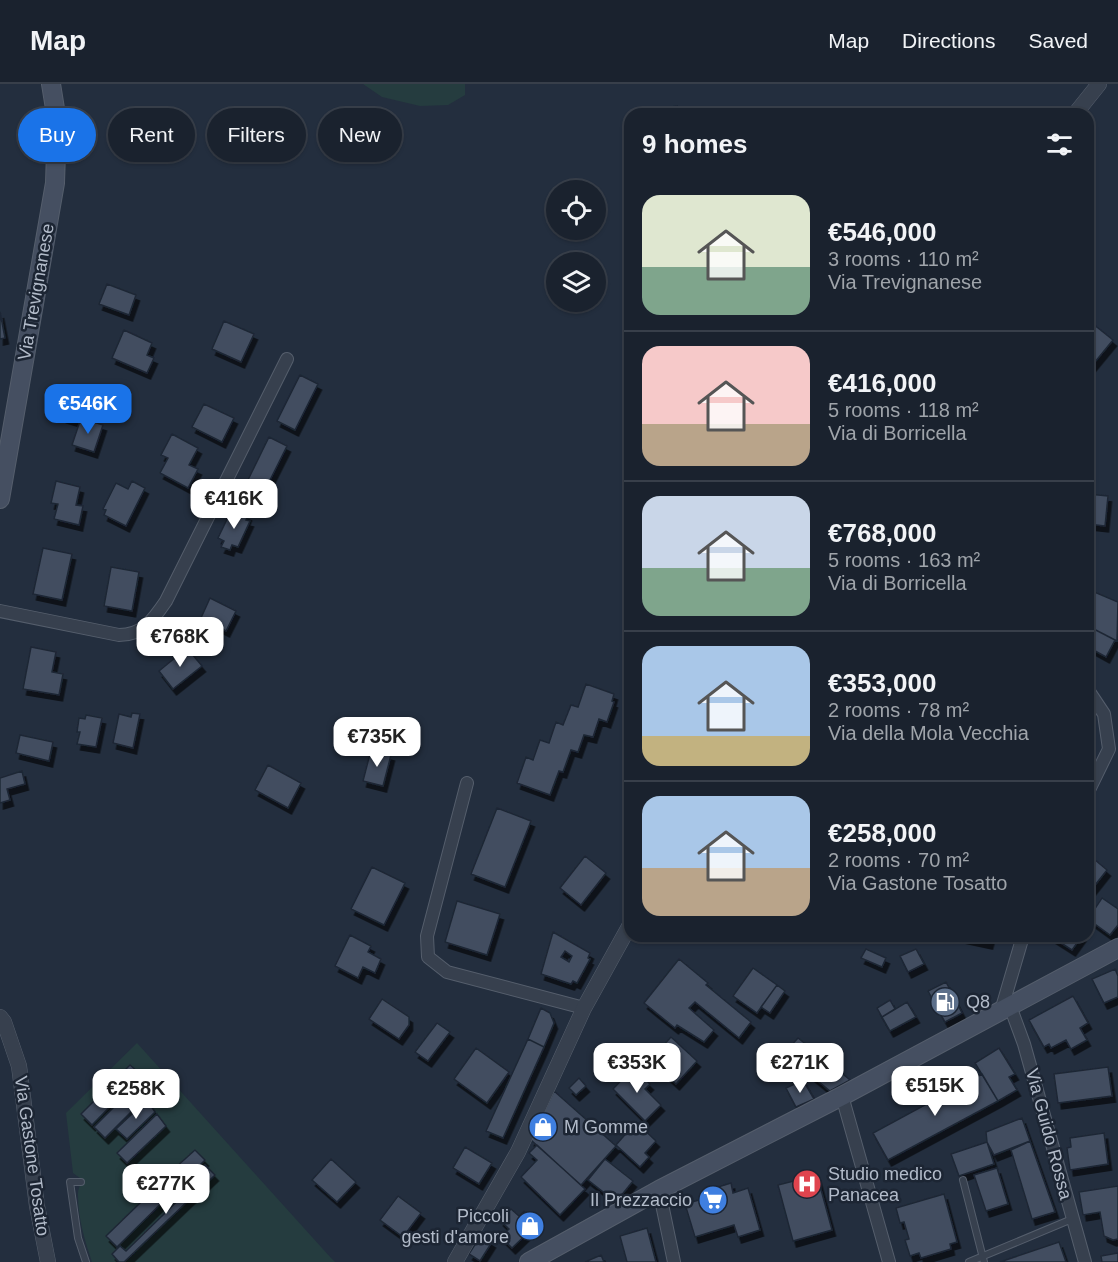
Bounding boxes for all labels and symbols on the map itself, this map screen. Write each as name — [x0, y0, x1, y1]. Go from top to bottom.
street label: Via Trevignanese — [14, 222, 58, 362]
pin: €546K — [46, 384, 130, 435]
pin: €416K — [192, 479, 276, 530]
pin: €768K — [138, 617, 222, 668]
pin: €735K — [335, 717, 419, 768]
fuel station icon: Q8 — [929, 986, 961, 1018]
place label: Q8 — [966, 992, 990, 1012]
pin: €353K — [595, 1043, 679, 1094]
pin: €271K — [758, 1043, 842, 1094]
pin: €515K — [893, 1066, 977, 1117]
street label: Via Guido Rossa — [1022, 1066, 1076, 1203]
pin: €258K — [94, 1069, 178, 1120]
street label: Via Gastone Tosatto — [11, 1075, 53, 1237]
shop icon: M Gomme — [527, 1111, 559, 1143]
place label: M Gomme — [564, 1117, 648, 1137]
pin: €277K — [124, 1164, 208, 1215]
place label: Studio medico Panacea — [828, 1164, 942, 1205]
hospital icon: Studio medico Panacea — [791, 1168, 823, 1200]
supermarket icon: Il Prezzaccio — [697, 1184, 729, 1216]
place label: Il Prezzaccio — [590, 1190, 692, 1210]
place label: Piccoli gesti d'amore — [402, 1206, 509, 1247]
shop icon: Piccoli gesti d'amore — [514, 1210, 546, 1242]

